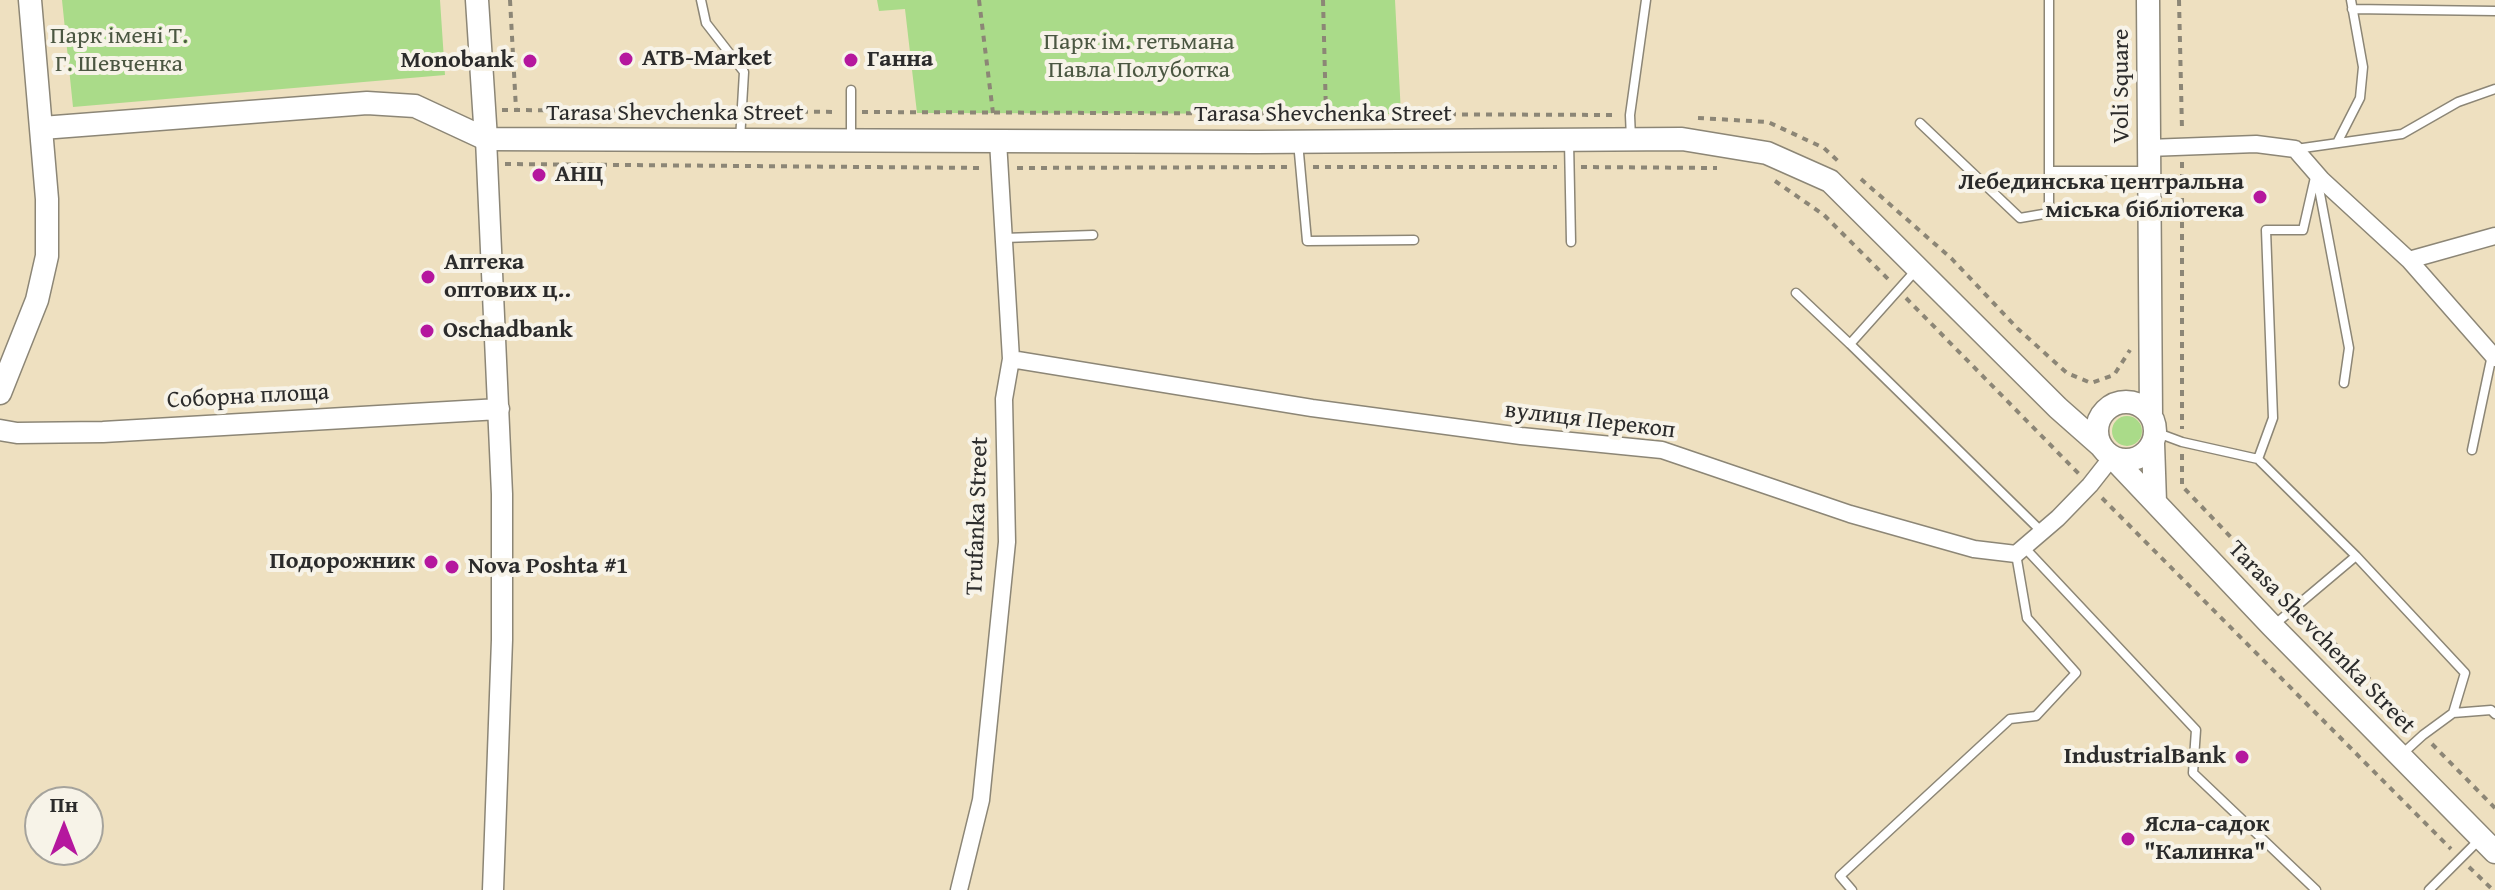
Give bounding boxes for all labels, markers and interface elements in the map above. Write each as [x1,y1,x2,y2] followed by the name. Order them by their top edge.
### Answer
[50,23,188,79] park label: Парк імені Т. Г. Шевченка
[1044,29,1234,85] park label: Парк ім. гетьмана Павла Полуботка
[2108,29,2136,143] street label: Voli Square
[642,45,772,73] place label: ATB-Market
[867,46,933,74] place label: Ганна
[400,47,514,75] place label: Monobank
[617,50,635,68] marker: ATB-Market
[842,51,860,69] marker: Ганна
[521,52,539,70] marker: Monobank
[546,100,804,128] street label: Tarasa Shevchenka Street
[1194,101,1452,129] street label: Tarasa Shevchenka Street
[555,161,604,189] place label: АНЦ
[530,166,548,184] marker: АНЦ
[1958,169,2244,225] place label: Лебединська центральна міська бібліотека
[2251,188,2269,206] marker: Лебединська центральна міська бібліотека
[444,249,571,305] place label: Аптека оптових ц‥
[419,268,437,286] marker: Аптека оптових ц‥
[443,317,573,345] place label: Oschadbank
[418,322,436,340] marker: Oschadbank
[166,378,330,416] street label: Соборна площа
[1503,396,1677,446] street label: вулиця Перекоп
[961,436,995,596] street label: Trufanka Street
[2221,535,2421,741] street label: Tarasa Shevchenka Street
[270,548,415,576] place label: Подорожник
[422,553,440,571] marker: Подорожник
[468,553,629,581] place label: Nova Poshta #1
[443,558,461,576] marker: Nova Poshta #1
[2064,743,2226,771] place label: IndustrialBank
[2233,748,2251,766] marker: IndustrialBank
[24,786,104,866] north arrow
[50,788,78,820] text: Пн
[2144,811,2270,867] place label: Ясла-садок "Калинка"
[2119,830,2137,848] marker: Ясла-садок "Калинка"

